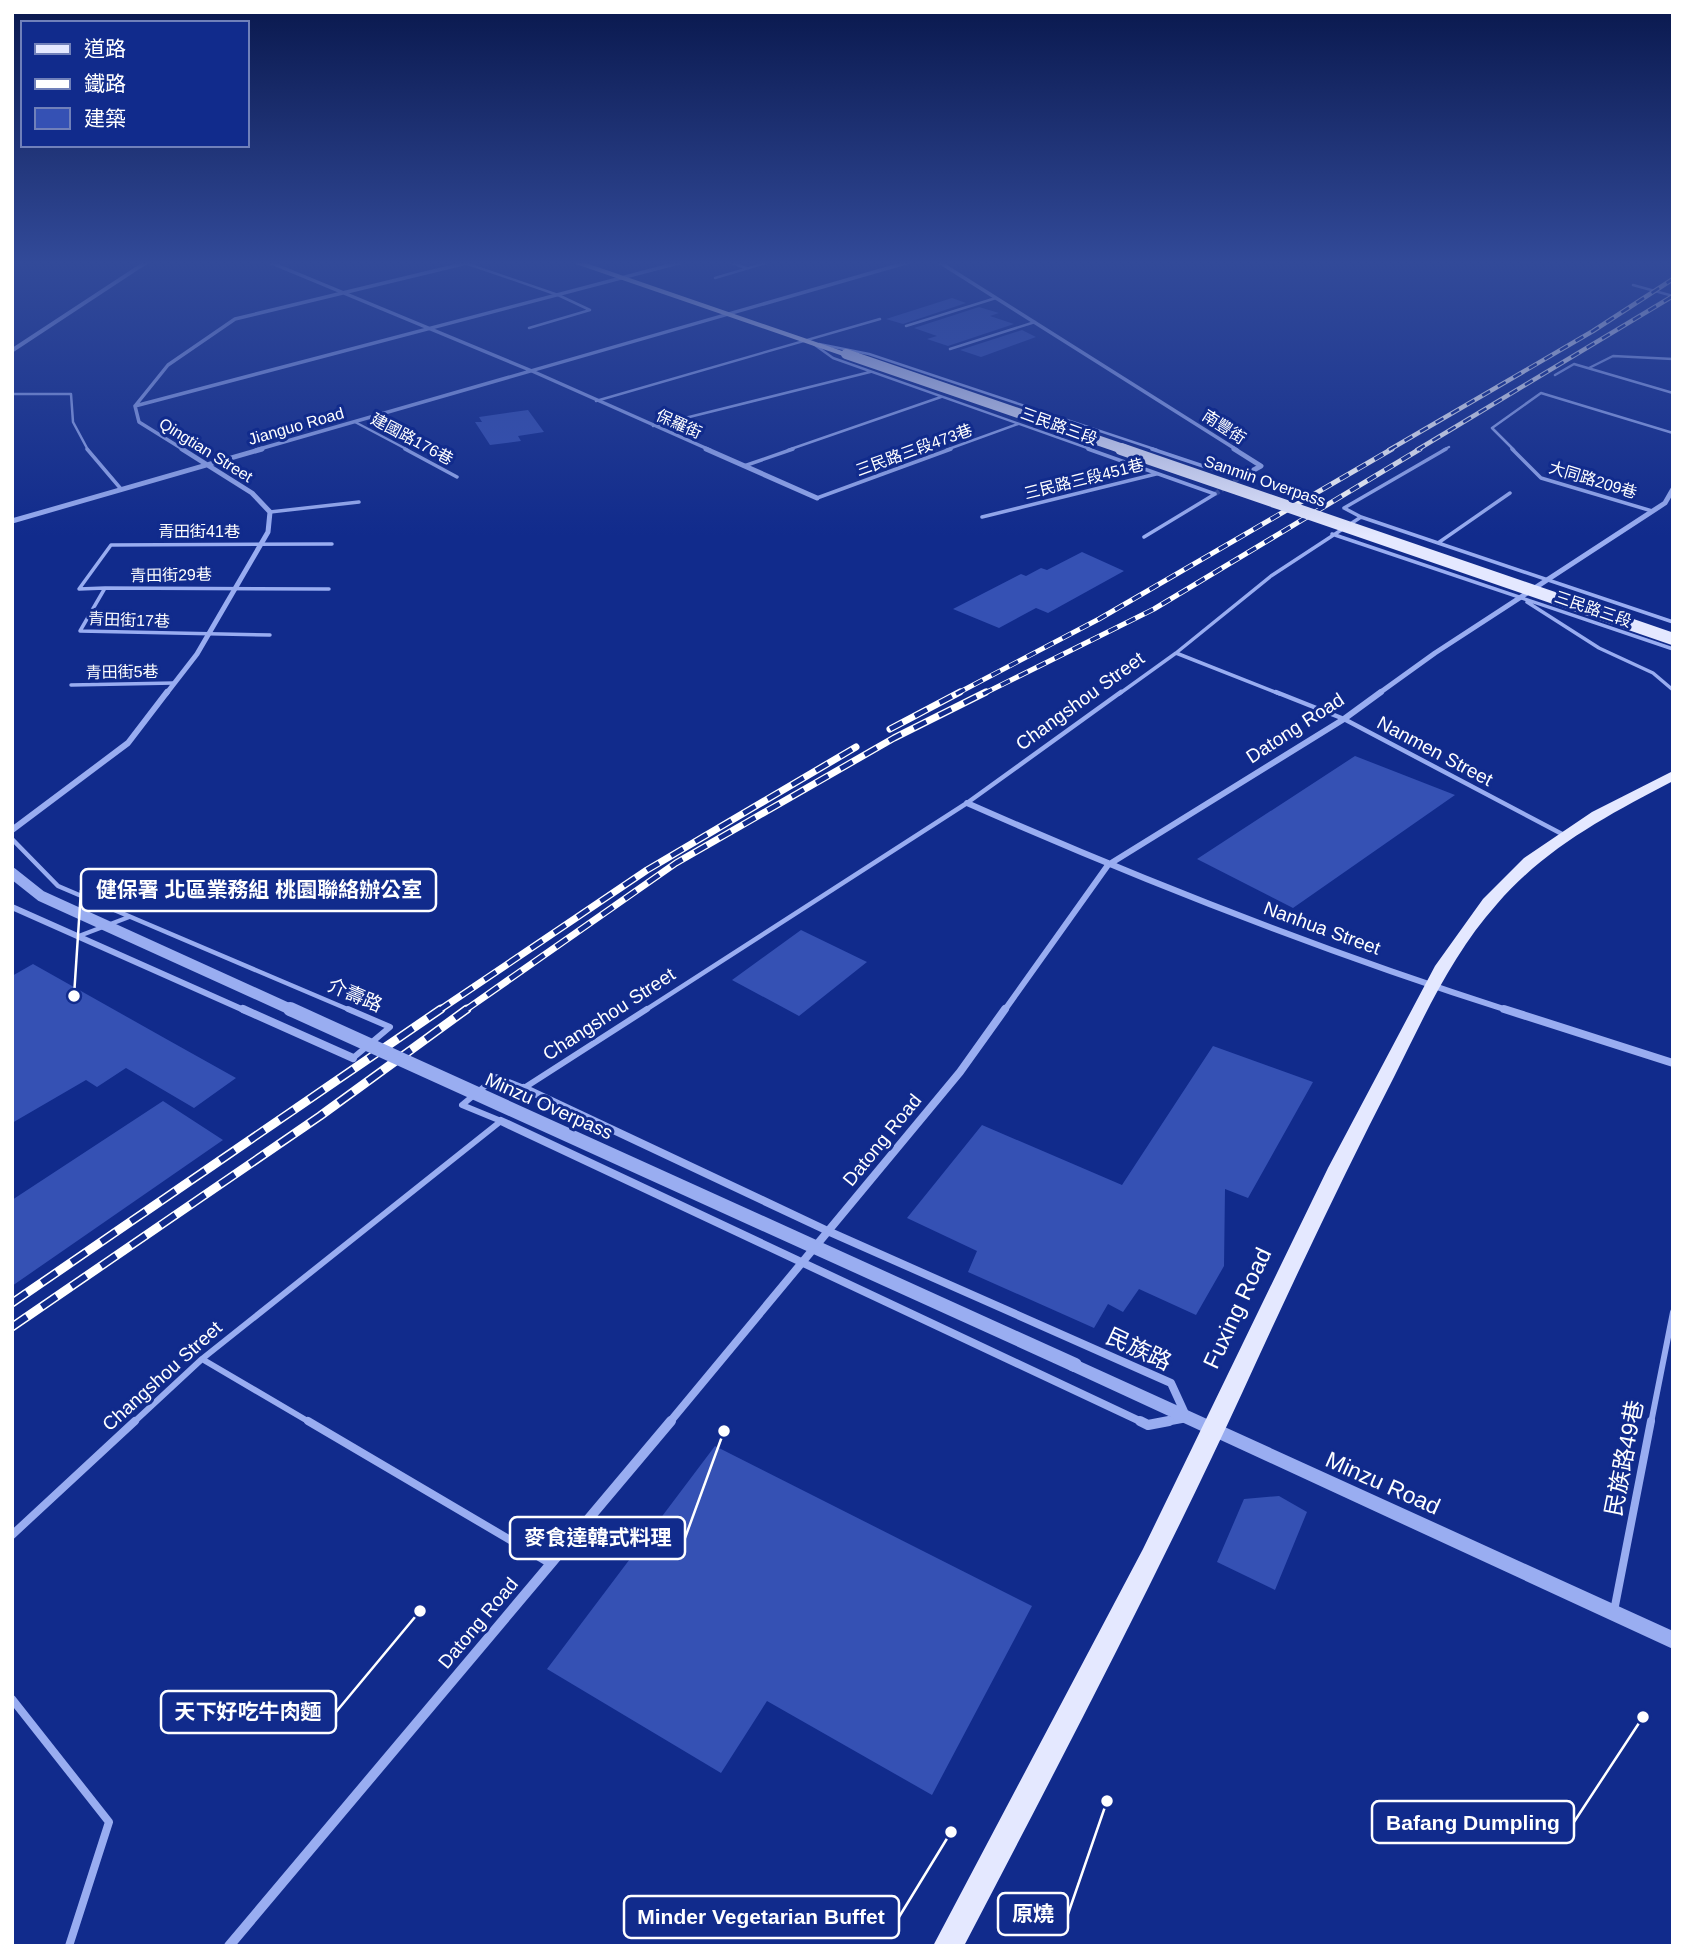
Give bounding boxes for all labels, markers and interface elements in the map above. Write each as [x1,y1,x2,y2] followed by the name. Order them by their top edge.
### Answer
[21,21,248,147] legend
[84,37,126,60] text: 道路
[84,72,126,95] text: 鐵路
[84,107,126,130] text: 建築
[246,404,346,448] street label: Jianguo Road
[1018,404,1100,448] street label: 三民路三段
[654,406,704,442] street label: 保羅街
[1199,407,1249,447] street label: 南豐街
[368,410,456,468] street label: 建國路176巷
[156,415,256,486] street label: Qingtian Street
[853,421,975,479] street label: 三民路三段473巷
[1202,452,1328,510] street label: Sanmin Overpass
[1022,456,1146,502] street label: 三民路三段451巷
[1547,459,1639,501] street label: 大同路209巷
[158,523,240,540] street label: 青田街41巷
[130,566,212,584] street label: 青田街29巷
[1552,588,1634,630] street label: 三民路三段
[88,610,170,630] street label: 青田街17巷
[1012,647,1149,755] street label: Changshou Street
[85,663,159,681] street label: 青田街5巷
[1242,689,1348,767] street label: Datong Road
[1374,712,1497,791] street label: Nanmen Street
[81,869,436,911] callout: 健保署 北區業務組 桃園聯絡辦公室
[96,878,422,901] text: 健保署 北區業務組 桃園聯絡辦公室
[1261,897,1384,959] street label: Nanhua Street
[539,963,680,1065] street label: Changshou Street
[325,974,385,1016] street label: 介壽路
[482,1068,616,1144] street label: Minzu Overpass
[839,1090,925,1190] street label: Datong Road
[1198,1243,1276,1373] street label: Fuxing Road
[98,1316,226,1435] street label: Changshou Street
[1102,1323,1176,1375] street label: 民族路
[1600,1398,1648,1518] street label: 民族路49巷
[1322,1446,1444,1520] street label: Minzu Road
[510,1517,685,1559] callout: 麥食達韓式料理
[525,1526,672,1549] text: 麥食達韓式料理
[434,1573,522,1673] street label: Datong Road
[161,1691,336,1733] callout: 天下好吃牛肉麵
[175,1700,322,1723] text: 天下好吃牛肉麵
[1372,1801,1574,1843] callout: Bafang Dumpling
[1386,1811,1560,1834] text: Bafang Dumpling
[998,1893,1068,1935] callout: 原燒
[624,1896,899,1938] callout: Minder Vegetarian Buffet
[1012,1902,1054,1925] text: 原燒
[637,1905,885,1928] text: Minder Vegetarian Buffet

